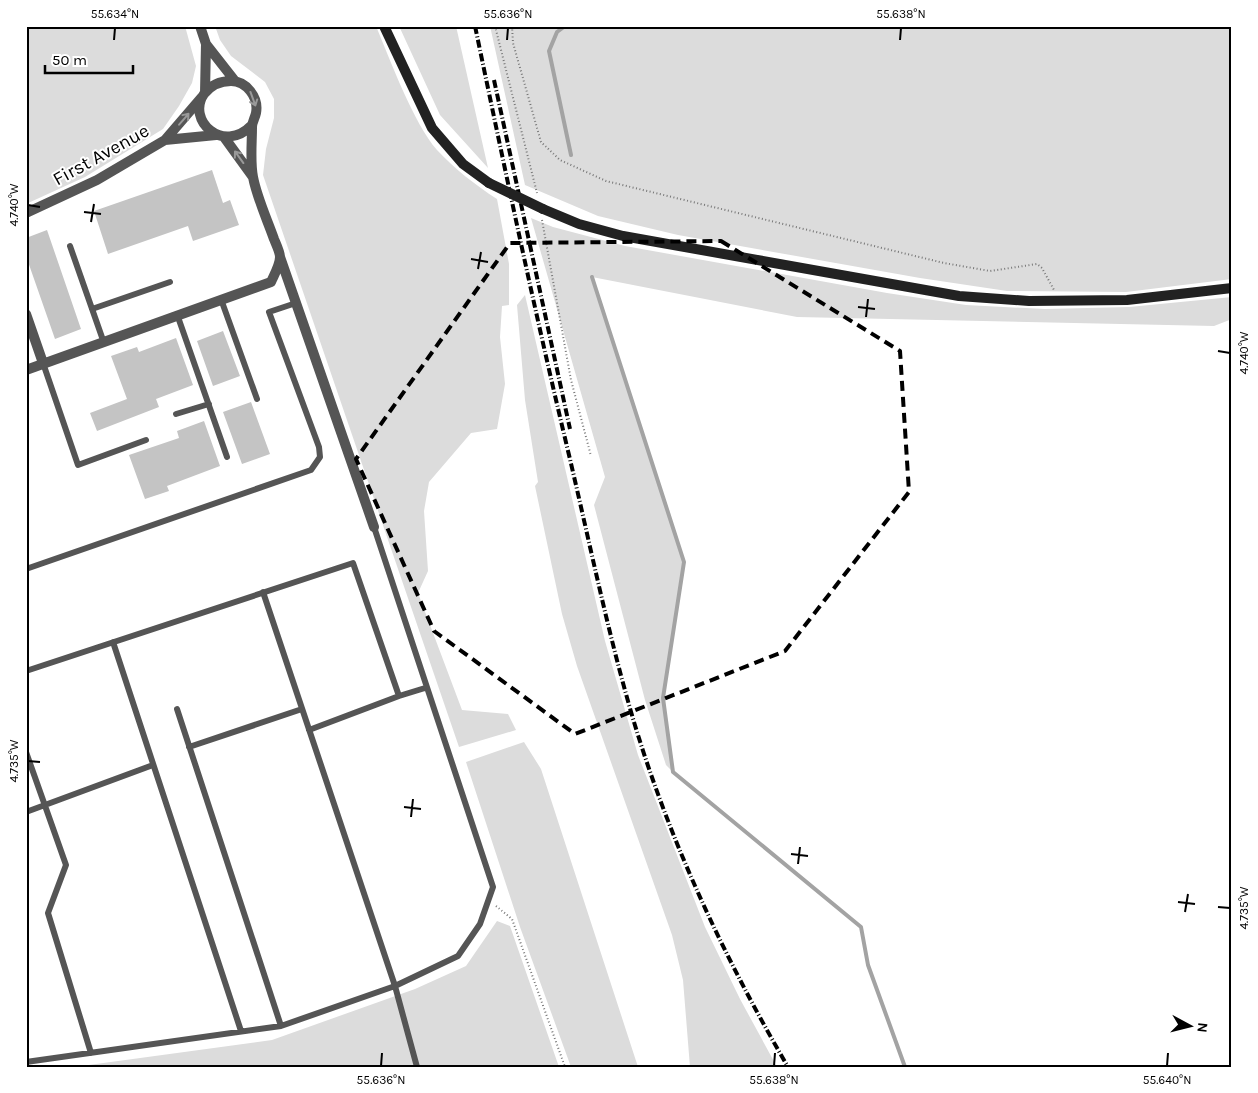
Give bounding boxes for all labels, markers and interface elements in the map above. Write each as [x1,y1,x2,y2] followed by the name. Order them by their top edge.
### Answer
[91,7,139,21] text: 55.634°N
[484,7,532,21] text: 55.636°N
[876,7,926,21] text: 55.638°N
[45,42,132,74] scale bar
[52,51,87,69] text: 50 m
[249,91,258,106] one-way arrow
[178,112,190,125] one-way arrow
[49,120,153,190] street label: First Avenue
[234,150,244,164] one-way arrow
[7,183,21,227] text: 4.740°W
[1237,331,1251,375] text: 4.740°W
[7,739,21,783] text: 4.735°W
[1237,886,1251,930] text: 4.735°W
[1166,1000,1216,1050] north arrow
[1193,1022,1211,1034] text: N
[357,1073,405,1087] text: 55.636°N
[749,1073,799,1087] text: 55.638°N
[1143,1073,1191,1087] text: 55.640°N

